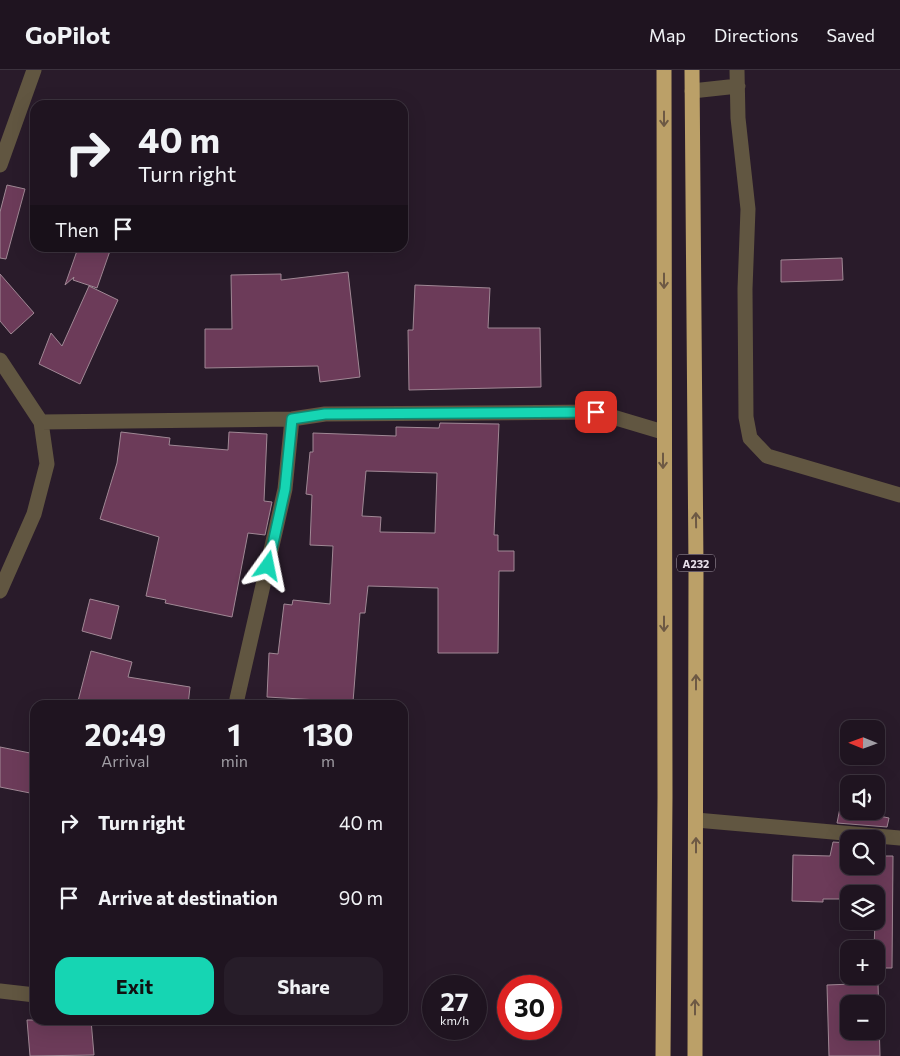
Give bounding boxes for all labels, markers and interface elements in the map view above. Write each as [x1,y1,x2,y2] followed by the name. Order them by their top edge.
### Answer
[25,20,110,49] text: GoPilot
[649,24,686,46] text: Map
[714,24,798,46] text: Directions
[826,24,875,46] text: Saved
[659,110,669,126] one-way arrow
[138,117,220,160] text: 40 m
[55,120,120,185] icon: right
[138,160,236,187] text: Turn right
[109,215,137,243] icon: arrive
[55,218,99,241] text: Then
[659,272,669,289] one-way arrow
[575,391,617,433] pin
[582,398,610,426] icon: arrive
[658,452,668,469] one-way arrow
[691,512,701,528] one-way arrow
[241,539,293,591] position arrow
[677,554,715,572] road number: A232
[659,615,669,631] one-way arrow
[691,675,701,691] one-way arrow
[85,715,166,752] text: 20:49
[228,715,241,752] text: 1
[302,715,353,752] text: 130
[840,720,885,765] north arrow
[840,720,885,1040] map controls
[101,751,150,770] text: Arrival
[221,751,248,770] text: min
[321,751,335,770] text: m
[840,775,885,820] button: sound
[55,809,83,837] icon: right
[98,811,185,834] text: Turn right
[339,811,383,834] text: 40 m
[840,830,885,875] button: search
[691,837,701,854] one-way arrow
[55,884,83,912] icon: arrive
[840,885,885,930] button: layers
[98,886,278,909] text: Arrive at destination
[339,886,383,909] text: 90 m
[840,940,885,985] button: +
[55,957,214,1015] button: Exit
[224,957,383,1015] button: Share
[497,975,562,1040] speed limit sign: 30
[441,986,468,1016] text: 27
[840,995,885,1040] button: −
[690,1000,700,1016] one-way arrow
[440,1013,469,1027] text: km/h

